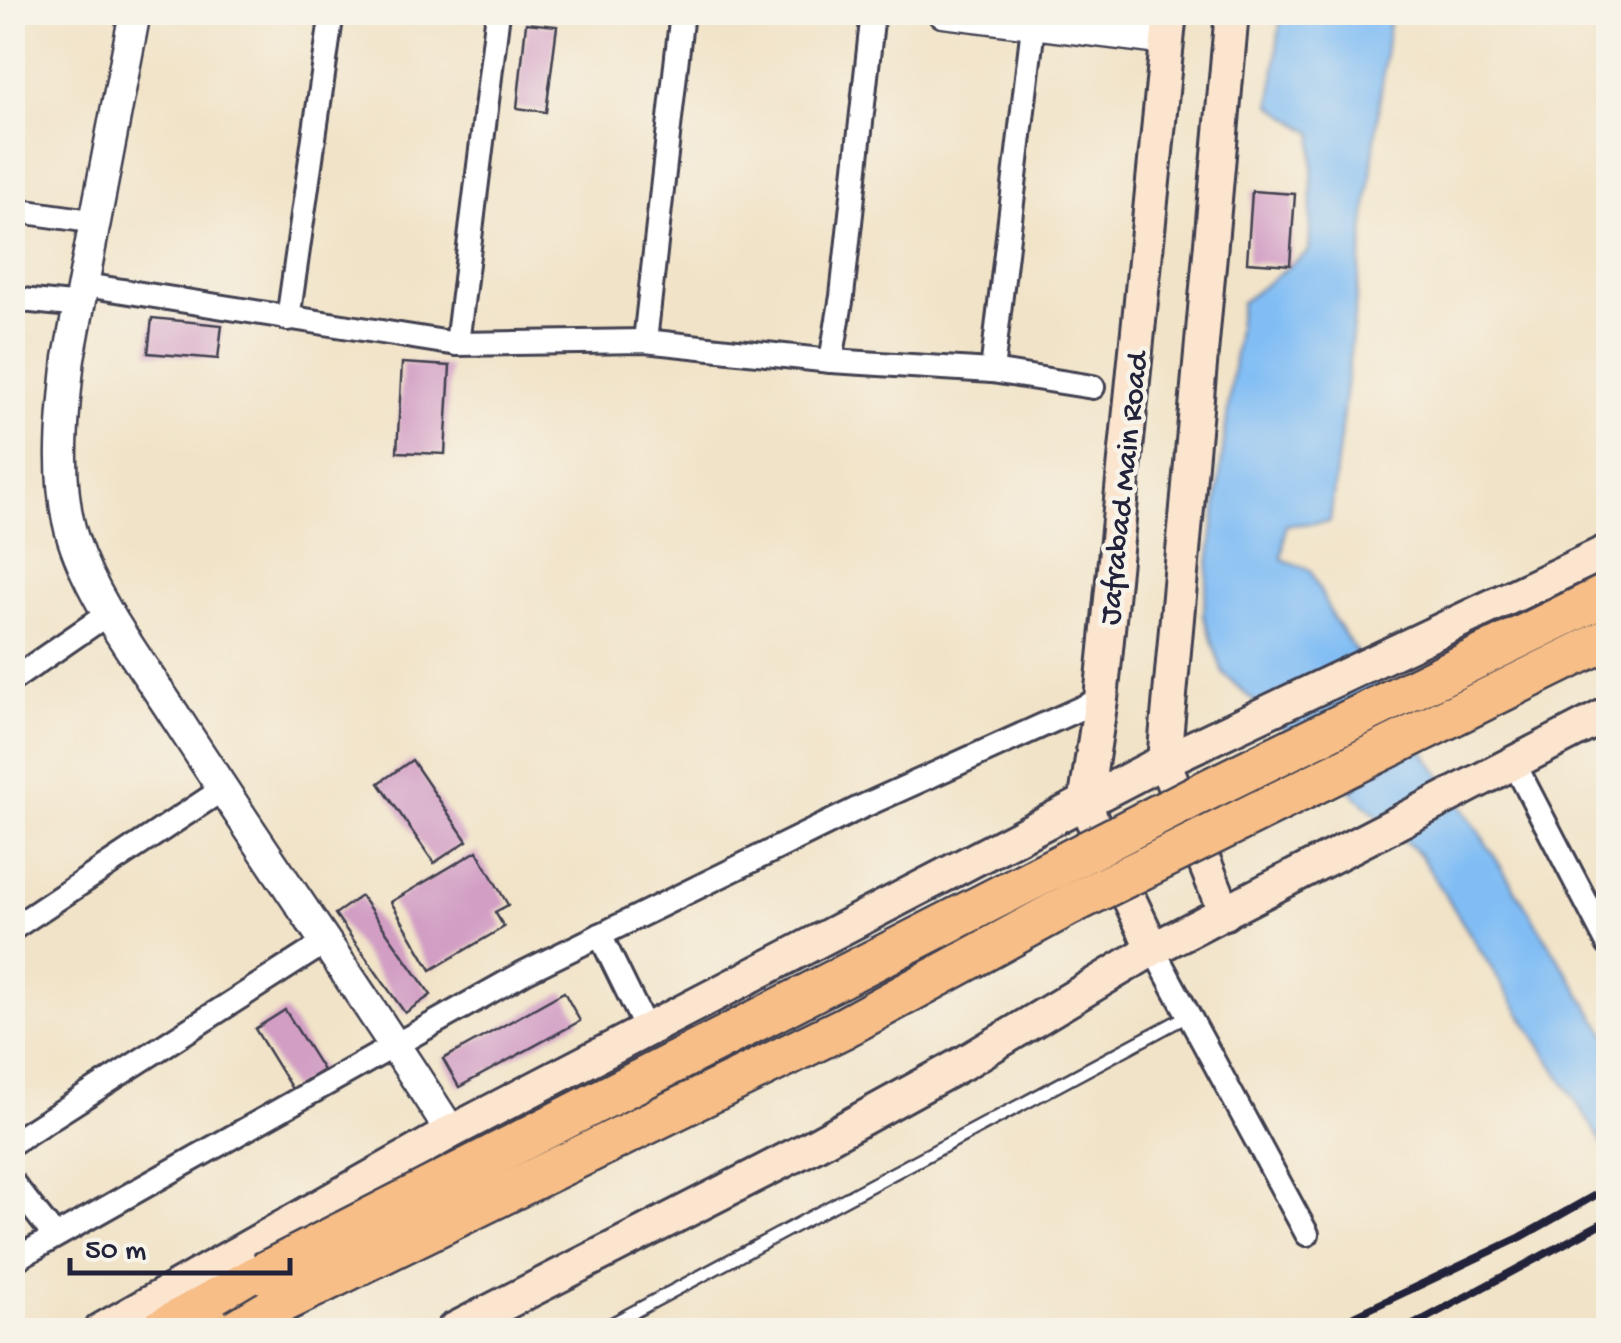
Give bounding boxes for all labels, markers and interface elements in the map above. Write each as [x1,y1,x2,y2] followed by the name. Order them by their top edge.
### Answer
[1093,348,1159,627] street label: Jafrabad Main Road
[70,1213,290,1275] scale bar
[85,1235,146,1270] text: 50 m

